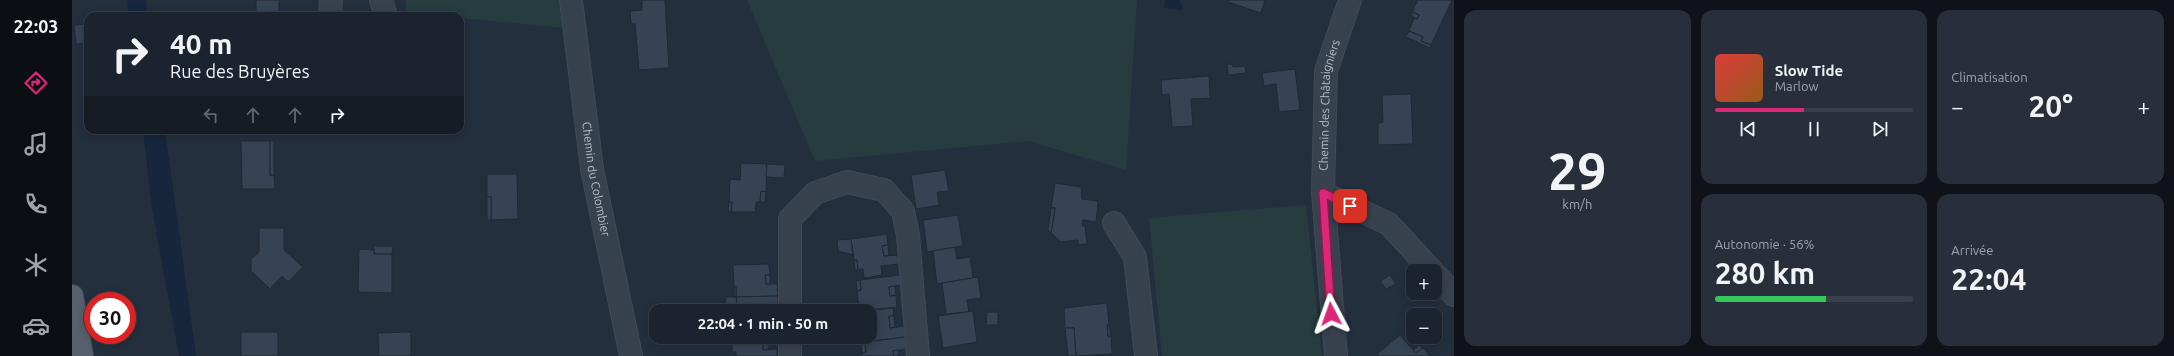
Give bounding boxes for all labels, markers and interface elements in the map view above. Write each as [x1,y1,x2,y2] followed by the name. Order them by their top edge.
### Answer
[13,16,59,36] text: 22:03
[104,28,156,80] icon: right
[170,28,232,59] text: 40 m
[1317,38,1342,171] street label: Chemin des Châtaigniers
[170,61,310,81] text: Rue des Bruyères
[1775,62,1843,79] text: Slow Tide
[22,69,50,97] icon: directions
[1951,70,2028,84] text: Climatisation
[1775,79,1819,93] text: Marlow
[2028,89,2073,123] text: 20°
[1951,94,1964,119] text: −
[2138,94,2150,119] text: +
[200,104,222,126] icon: left
[242,104,264,126] icon: ahead
[284,104,306,126] icon: ahead
[326,104,348,126] icon: right
[1737,118,1759,140] icon: previous
[1803,118,1825,140] icon: pause
[1869,118,1891,140] icon: next
[580,121,613,238] street label: Chemin du Colombier
[22,130,50,158] icon: music
[1548,142,1607,200] text: 29
[1333,189,1367,223] pin
[22,190,50,218] icon: phone
[1339,195,1361,217] icon: arrive
[1562,197,1592,211] text: km/h
[1715,237,1815,251] text: Autonomie · 56%
[1951,243,1993,257] text: Arrivée
[22,251,50,279] icon: climate
[1715,256,1815,290] text: 280 km
[1951,262,2026,296] text: 22:04
[1406,264,1442,344] map controls
[1406,264,1442,300] button: +
[84,292,136,344] speed limit sign: 30
[1310,293,1352,335] position arrow
[1406,308,1442,344] button: −
[22,312,50,340] icon: car
[698,315,828,332] text: 22:04 · 1 min · 50 m

